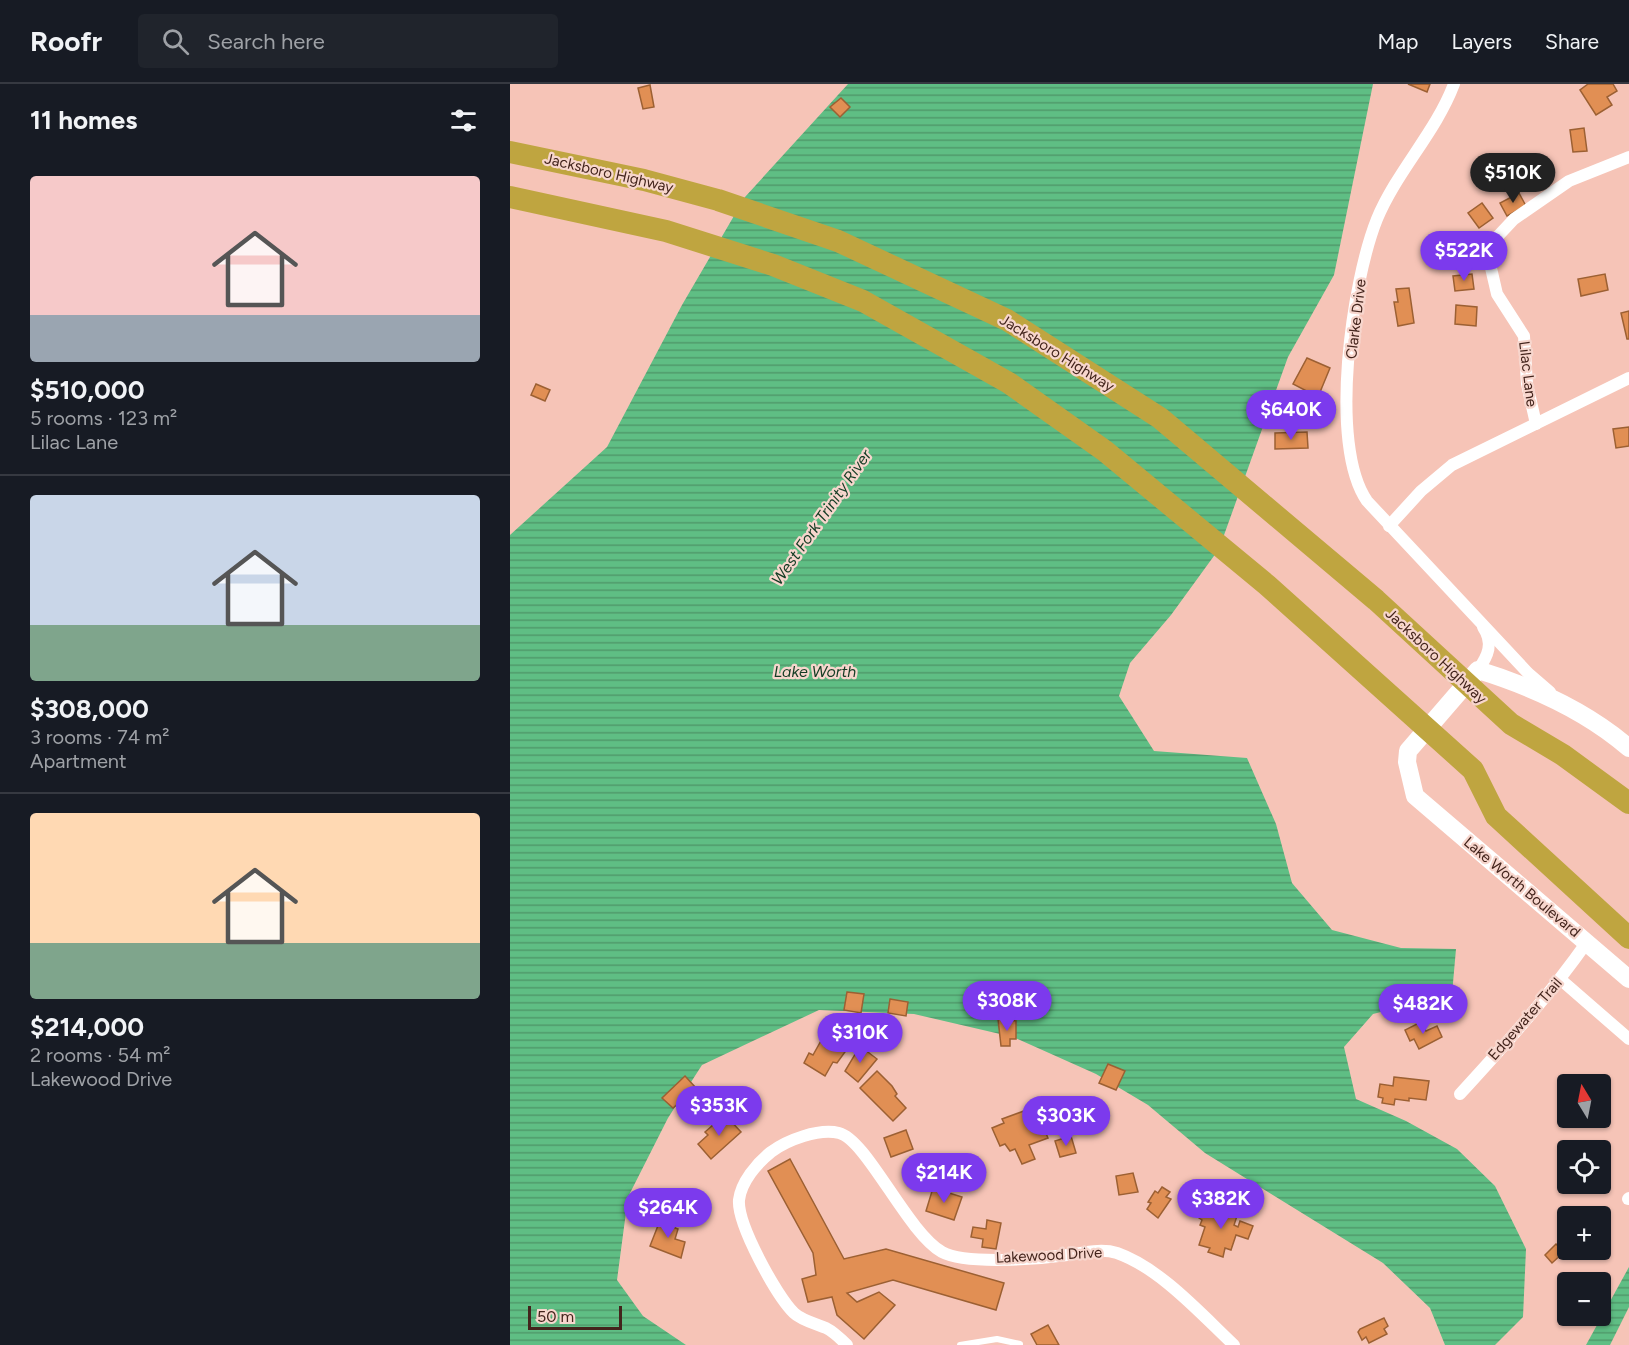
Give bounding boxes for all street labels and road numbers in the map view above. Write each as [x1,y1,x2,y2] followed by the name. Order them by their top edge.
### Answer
[543,149,675,197] street label: Jacksboro Highway
[1342,278,1370,360] street label: Clarke Drive
[996,311,1118,396] street label: Jacksboro Highway
[1515,340,1541,408] street label: Lilac Lane
[1382,605,1490,708] street label: Jacksboro Highway
[1460,833,1584,941] street label: Lake Worth Boulevard
[1484,974,1566,1064] street label: Edgewater Trail
[995,1243,1103,1267] street label: Lakewood Drive

